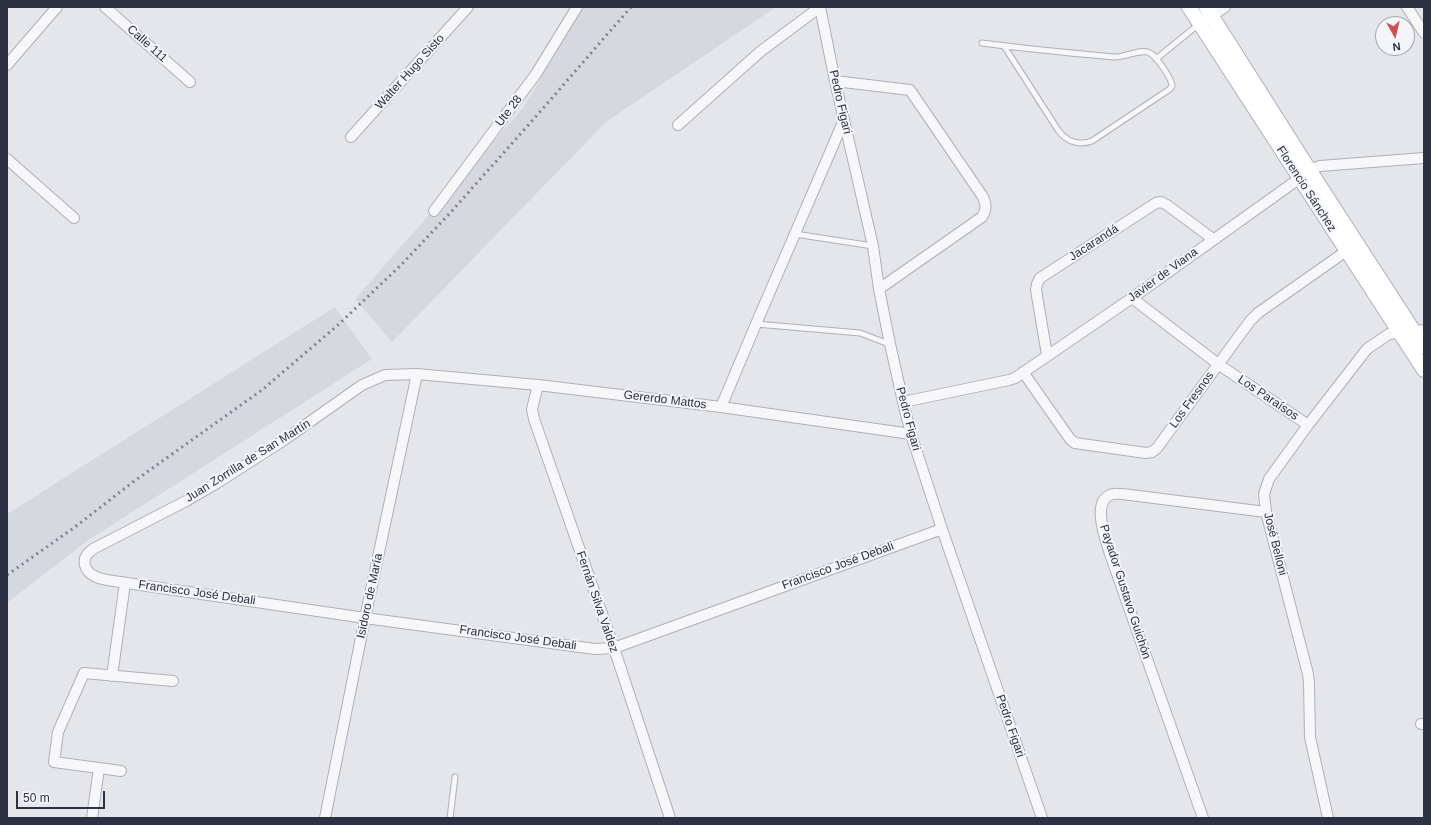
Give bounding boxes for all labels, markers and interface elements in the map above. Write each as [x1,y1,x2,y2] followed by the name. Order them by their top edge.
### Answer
[1375,16,1415,56] north arrow
[124,22,170,66] street label: Calle 111
[372,31,448,113] street label: Walter Hugo Sisto
[1392,40,1401,53] text: N
[826,69,854,135] street label: Pedro Figari
[493,93,525,129] street label: Ute 28
[1273,143,1339,235] street label: Florencio Sánchez
[1067,222,1121,264] street label: Jacarandá
[1125,245,1201,305] street label: Javier de Viana
[1167,369,1217,431] street label: Los Fresnos
[1235,372,1301,424] street label: Los Paraísos
[893,386,923,452] street label: Pedro Figari
[623,388,707,412] street label: Gererdo Mattos
[183,417,313,505] street label: Juan Zorrilla de San Martín
[1260,511,1290,577] street label: José Belloni
[1096,523,1154,661] street label: Payador Gustavo Guichón
[780,539,896,593] street label: Francisco José Debali
[573,549,621,655] street label: Fernán Silva Valdez
[354,552,386,640] street label: Isidoro de María
[138,578,256,608] street label: Francisco José Debali
[459,623,577,653] street label: Francisco José Debali
[993,693,1027,759] street label: Pedro Figari
[18,783,107,809] scale bar
[23,791,50,805] text: 50 m

